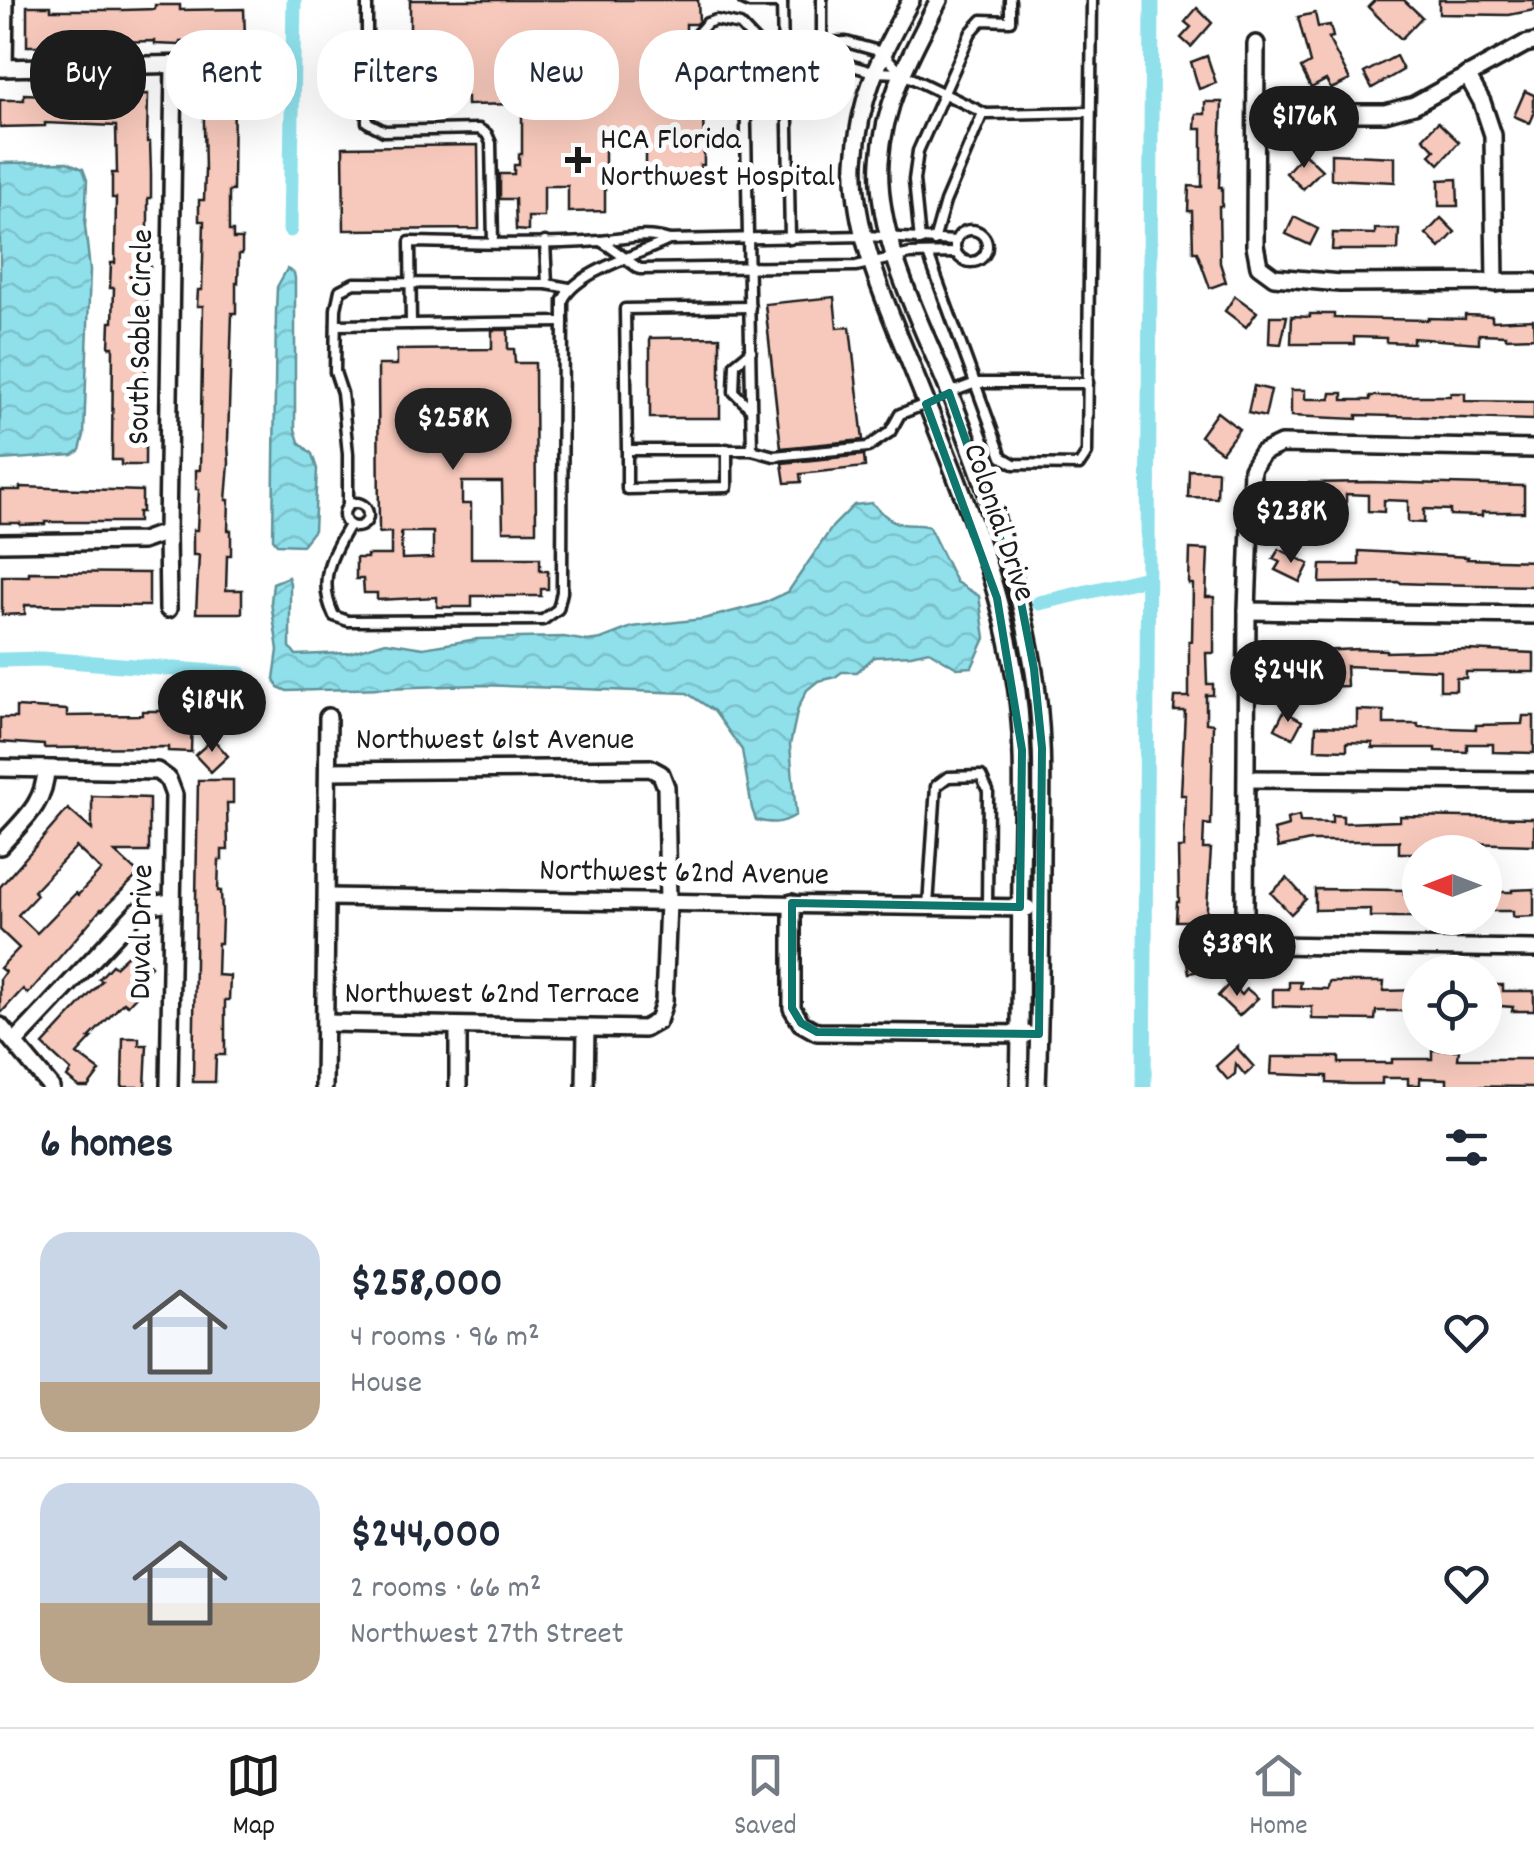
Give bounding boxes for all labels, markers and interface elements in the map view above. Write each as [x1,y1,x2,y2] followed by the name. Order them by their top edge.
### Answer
[30,30,146,120] chip: Buy
[166,30,297,120] chip: Rent
[317,30,474,120] chip: Filters
[494,30,619,120] chip: New
[639,30,855,120] chip: Apartment
[1234,86,1374,171] pin: $176K
[1271,95,1337,141] text: $176K
[600,119,835,202] place label: HCA Florida Northwest Hospital
[565,147,591,173] marker: HCA Florida Northwest Hospital
[118,229,168,445] street label: South Sable Circle
[383,388,523,473] pin: $258K
[417,397,489,443] text: $258K
[949,438,1045,608] street label: Colonial Drive
[1221,481,1361,566] pin: $238K
[1255,490,1327,536] text: $238K
[1218,640,1358,725] pin: $244K
[1252,649,1324,695] text: $244K
[142,670,282,755] pin: $184K
[180,679,244,725] text: $184K
[356,719,634,765] street label: Northwest 61st Avenue
[1402,835,1502,935] north arrow
[1402,835,1502,1055] map controls
[539,849,829,901] street label: Northwest 62nd Avenue
[120,864,168,1000] street label: Duval Drive
[1167,914,1307,999] pin: $389K
[1201,923,1273,969] text: $389K
[1402,955,1502,1055] button: locate
[344,973,640,1019] street label: Northwest 62nd Terrace
[40,1117,173,1177] text: 6 homes
[1439,1120,1494,1175] icon: filters
[350,1256,503,1316] text: $258,000
[120,1272,240,1392] icon: home
[1439,1305,1494,1360] icon: heart
[350,1316,540,1362] text: 4 rooms · 96 m²
[350,1362,422,1408] text: House
[350,1507,501,1567] text: $244,000
[120,1523,240,1643] icon: home
[1439,1556,1494,1611] icon: heart
[350,1567,541,1613] text: 2 rooms · 66 m²
[350,1613,623,1659] text: Northwest 27th Street
[226,1748,281,1848] tab: Map
[734,1748,797,1848] tab: Saved
[1249,1748,1308,1848] tab: Home

